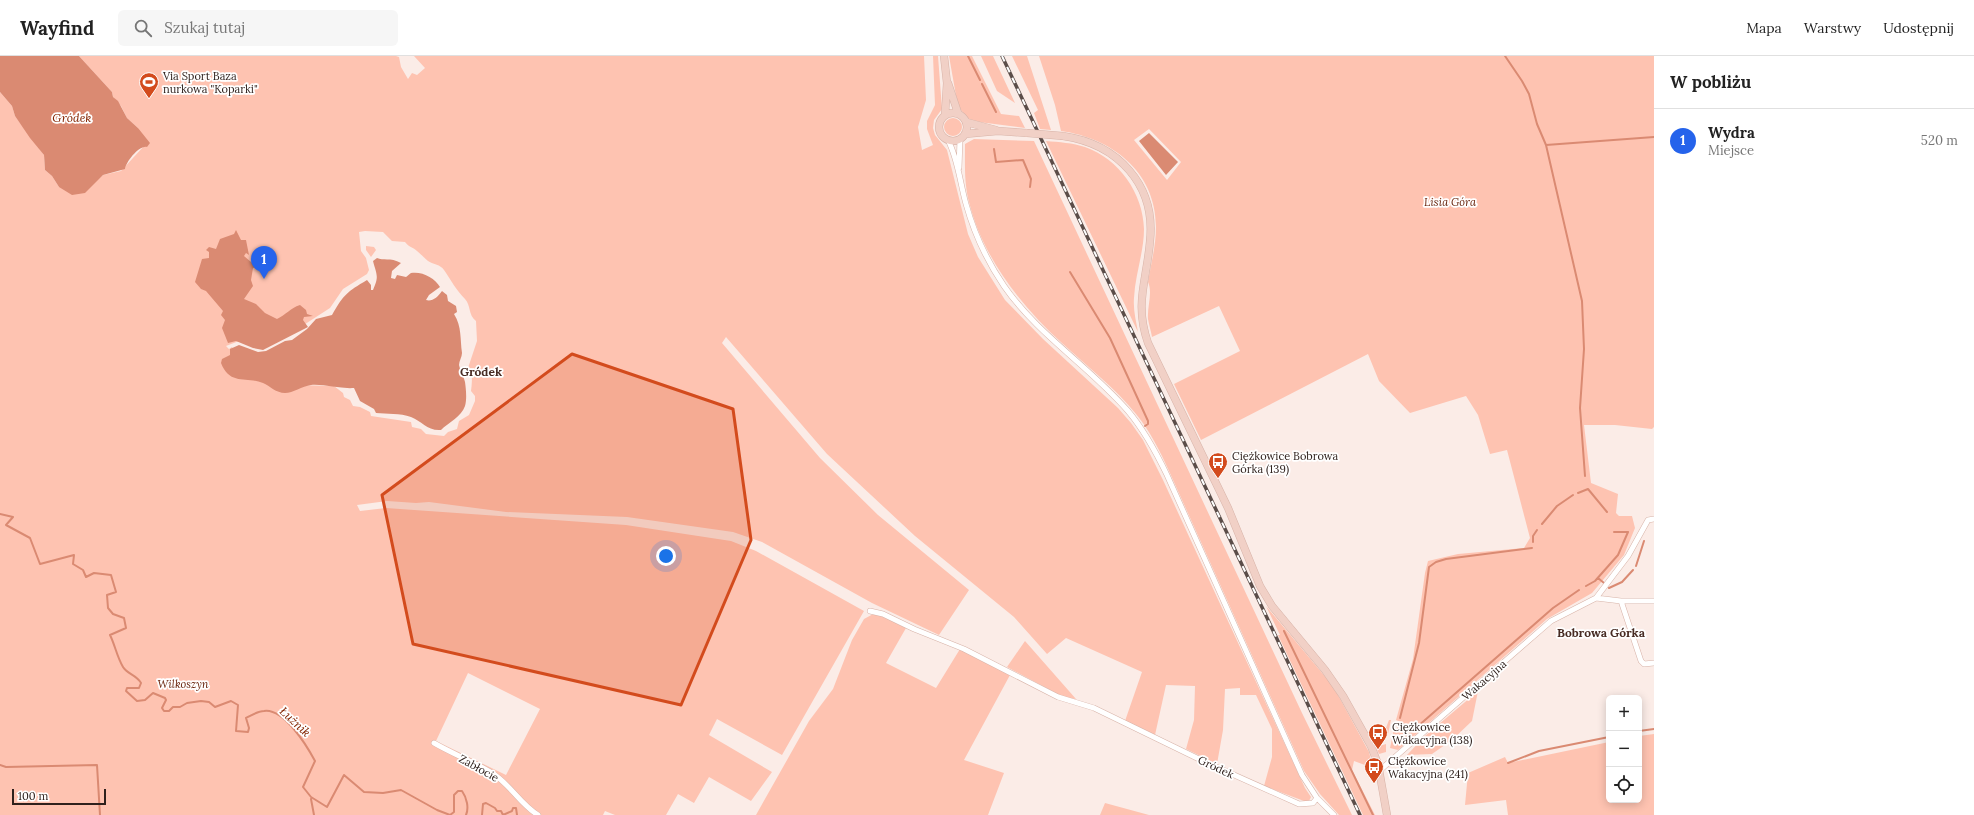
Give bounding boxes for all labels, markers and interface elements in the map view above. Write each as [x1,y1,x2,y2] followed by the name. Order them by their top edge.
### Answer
[118,10,398,46] search box
[20,16,94,40] text: Wayfind
[132,17,154,39] icon: search
[164,18,245,37] text: Szukaj tutaj
[1746,19,1782,37] text: Mapa
[1804,19,1861,37] text: Warstwy
[1883,19,1954,37] text: Udostępnij
[162,69,258,96] place label: Via Sport Baza nurkowa "Koparki"
[138,71,160,99] sports icon: Via Sport Baza nurkowa "Koparki"
[1670,71,1751,93] text: W pobliżu
[52,110,92,125] water label: Gródek
[1708,123,1755,142] text: Wydra
[1680,132,1686,149] text: 1
[1921,132,1958,149] text: 520 m
[1708,142,1754,159] text: Miejsce
[1424,195,1477,209] park label: Lisia Góra
[251,246,277,279] pin: 1
[460,364,502,379] district label: Gródek
[1232,449,1338,477] place label: Ciężkowice Bobrowa Górka (139)
[1207,451,1229,479] bus stop icon: Ciężkowice Bobrowa Górka (139)
[656,546,676,566] your location
[1557,625,1646,640] district label: Bobrowa Górka
[1459,657,1509,703] street label: Wakacyjna
[157,677,209,691] park label: Wilkoszyn
[1606,695,1642,803] map controls
[1606,695,1642,731] button: +
[277,704,314,740] water label: Łużnik
[1392,720,1472,748] place label: Ciężkowice Wakacyjna (138)
[1367,722,1389,750] bus stop icon: Ciężkowice Wakacyjna (138)
[1606,731,1642,767] button: −
[457,751,501,785] street label: Zabłocie
[1196,753,1236,781] street label: Gródek
[1388,754,1468,782] place label: Ciężkowice Wakacyjna (241)
[1363,756,1385,784] bus stop icon: Ciężkowice Wakacyjna (241)
[1606,767,1642,803] button: locate
[12,787,106,806] scale bar
[18,789,48,803] text: 100 m

